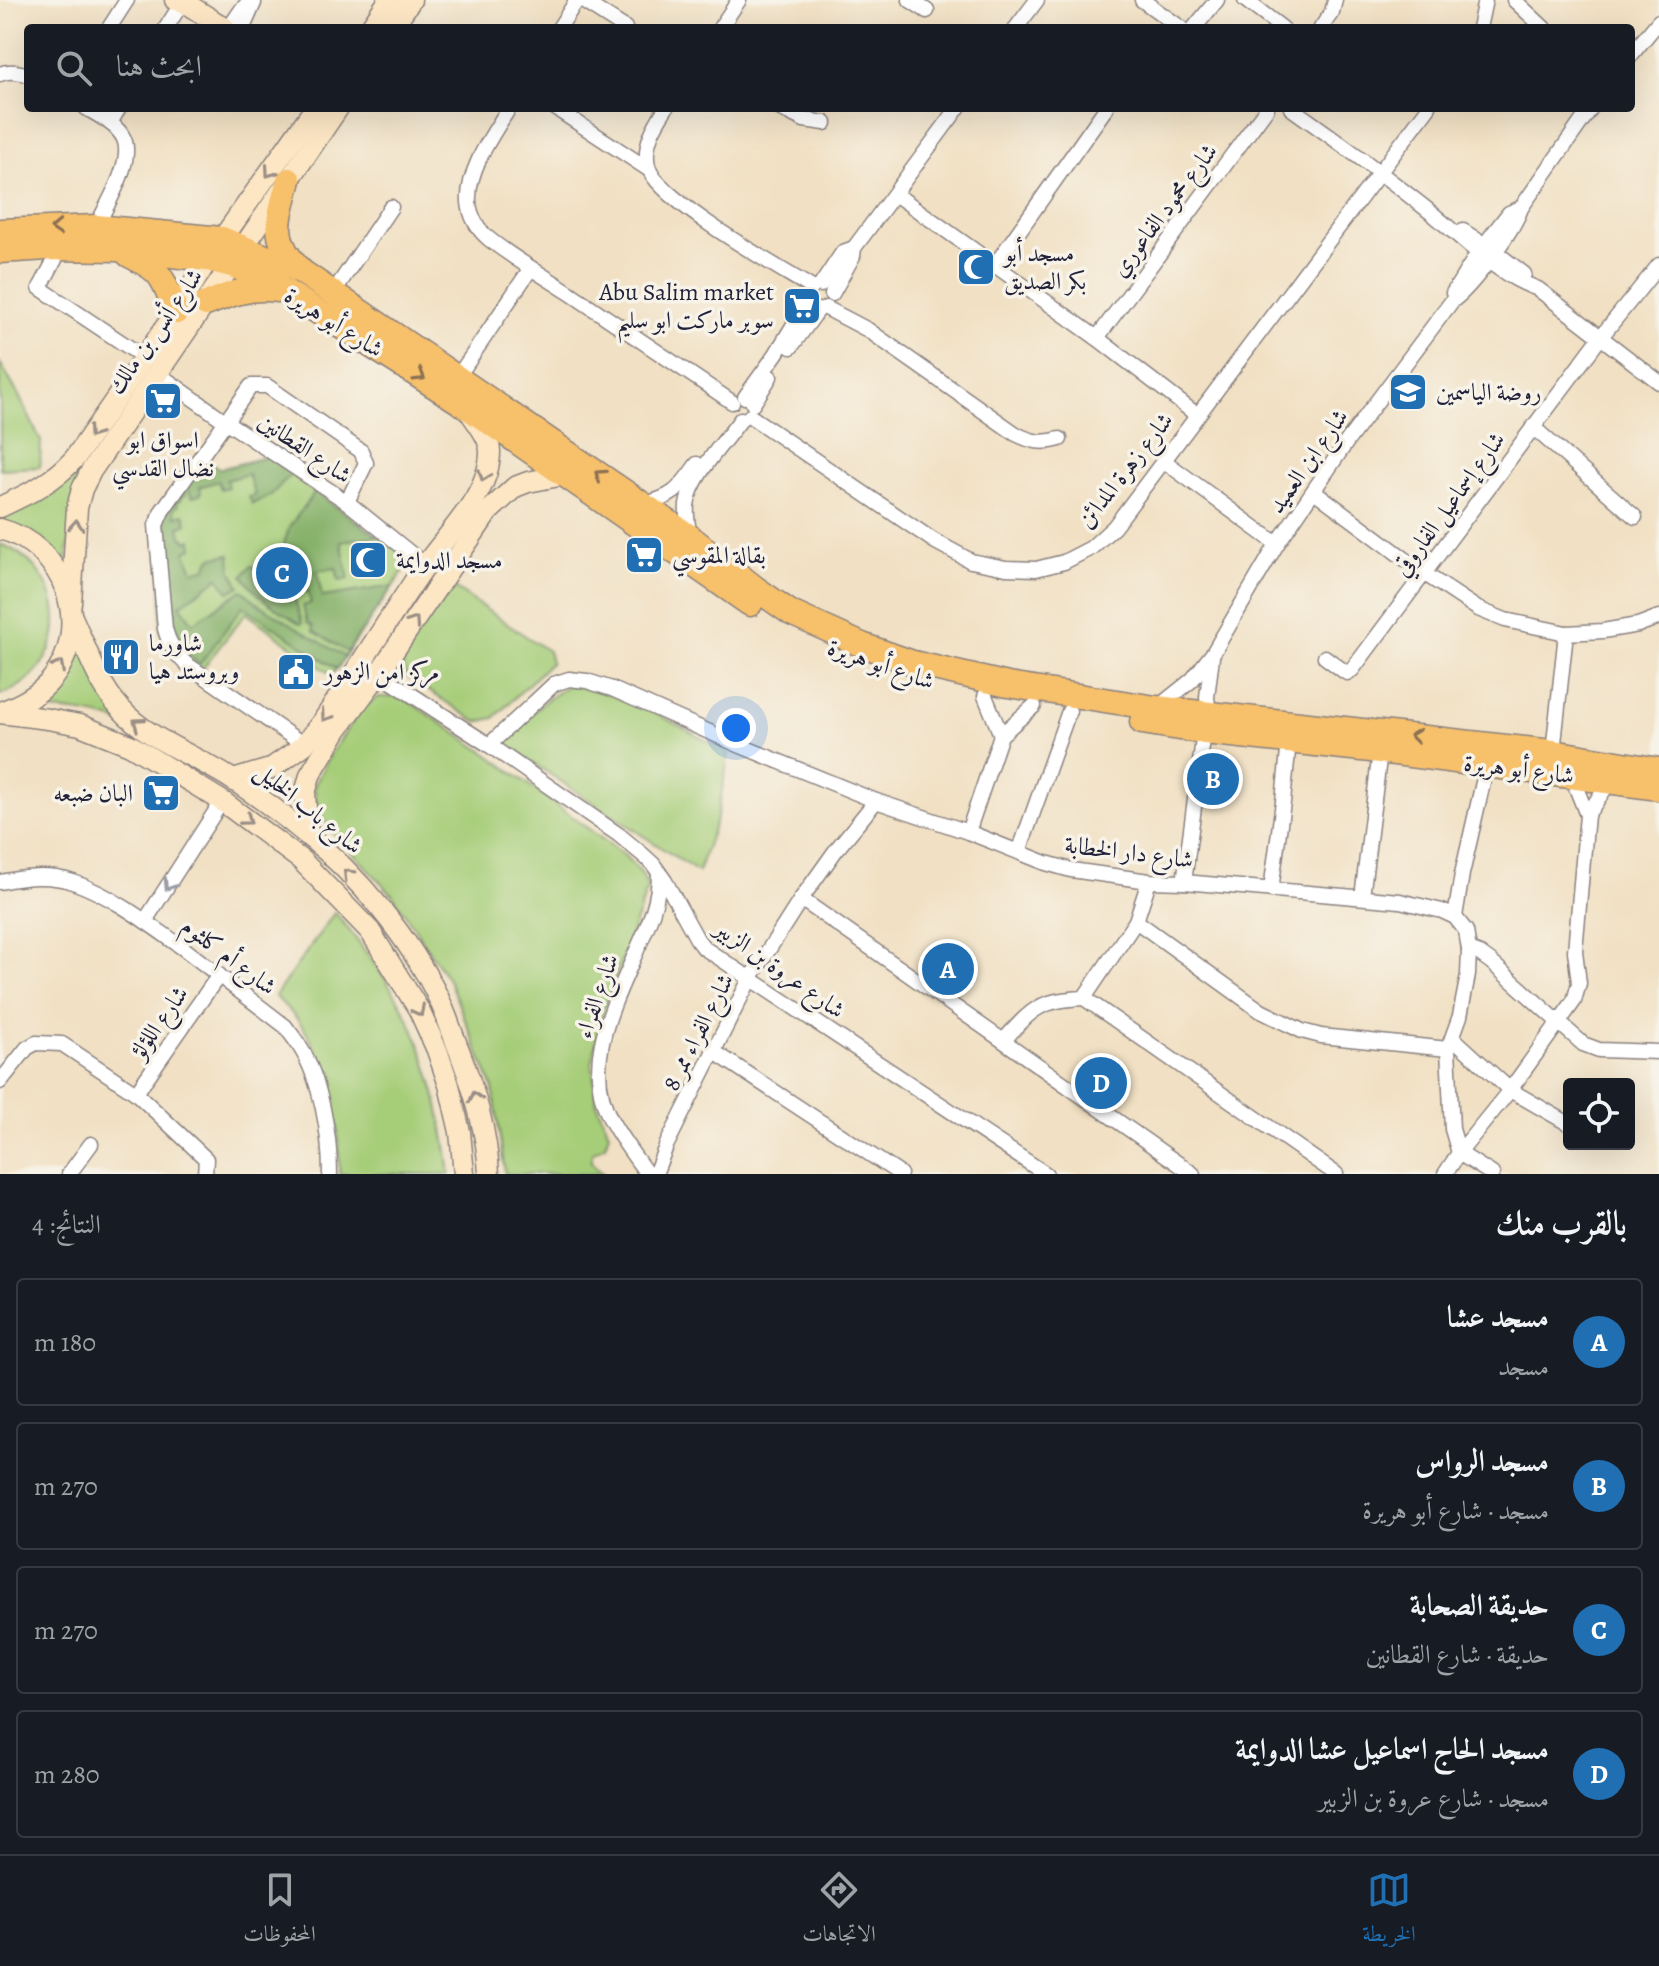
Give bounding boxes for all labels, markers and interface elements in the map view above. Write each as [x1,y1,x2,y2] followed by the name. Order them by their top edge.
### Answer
[24,24,1635,112] search box
[52,46,96,90] icon: search
[116,46,202,86] text: ابحث هنا
[1103,137,1228,286] street label: شارع محمود الفاعوري
[265,163,280,177] one-way arrow
[49,219,62,236] one-way arrow
[1002,236,1086,297] place label: مسجد أبو بكر الصديق
[955,246,997,288] mosque icon: مسجد أبو بكر الصديق
[99,261,213,403] street label: شارع أنس بن مالك
[598,276,774,344] place label: Abu Salim market سوبر ماركت ابو سليم
[276,278,390,368] street label: شارع أبو هريرة
[781,285,823,327] supermarket icon: Abu Salim market سوبر ماركت ابو سليم
[411,367,425,382] one-way arrow
[1387,371,1429,413] school or university icon: روضة الياسمين
[1436,376,1542,408] place label: روضة الياسمين
[142,380,184,422] supermarket icon: اسواق ابو نضال القدسي
[1260,402,1359,522] street label: شارع ابن العميد
[250,405,358,494] street label: شارع القطانين
[1070,405,1184,537] street label: شارع زهرة المدائن
[112,424,214,490] place label: اسواق ابو نضال القدسي
[88,425,103,439] one-way arrow
[1386,425,1516,585] street label: شارع إسماعيل الفاروقي
[477,468,494,482] one-way arrow
[594,470,608,485] one-way arrow
[67,518,84,531] one-way arrow
[623,534,665,576] supermarket icon: بقالة المقوسي
[347,539,389,581] mosque icon: مسجد الدوايمة
[672,539,766,577] place label: بقالة المقوسي
[256,543,308,603] pin: C
[396,544,503,576] place label: مسجد الدوايمة
[404,616,419,630] one-way arrow
[149,627,239,687] place label: شاورما وبروستد هيا
[822,630,939,701] street label: شارع أبو هريرة
[100,636,142,678] restaurant icon: شاورما وبروستد هيا
[275,651,317,693] public building icon: مركز امن الزهور
[322,656,439,689] place label: مركز امن الزهور
[50,659,65,674] one-way arrow
[321,708,336,722] one-way arrow
[716,708,756,748] your location
[132,719,147,733] one-way arrow
[1408,728,1421,745] one-way arrow
[1461,745,1576,796] street label: شارع أبو هريرة
[1187,749,1239,809] pin: B
[246,755,370,864] street label: شارع باب الخليل
[140,772,182,814] supermarket icon: البان ضبعه
[53,777,133,809] place label: البان ضبعه
[238,810,253,825] one-way arrow
[1062,828,1195,880] street label: شارع دار الخطابة
[343,869,358,883] one-way arrow
[163,876,178,890] one-way arrow
[172,909,284,1006] street label: شارع أم كلثوم
[704,911,852,1029] street label: شارع عروة بن الزبير
[922,939,974,999] pin: A
[568,949,630,1044] street label: شارع الفراء
[655,968,745,1098] street label: شارع الفراء ممر 8
[121,979,199,1069] street label: شارع اللؤلؤ
[409,1003,424,1018] one-way arrow
[1075,1053,1127,1113] pin: D
[1563,1078,1635,1150] map controls
[1563,1078,1635,1150] button: locate
[468,1091,485,1105] one-way arrow
[1495,1199,1627,1246] text: بالقرب منك
[32,1207,101,1242] text: النتائج: 4
[1447,1297,1549,1337] text: مسجد عشا
[34,1325,96,1360] text: 180 m
[1591,1325,1607,1360] text: A
[1498,1349,1549,1384] text: مسجد
[1415,1441,1549,1481] text: مسجد الرواس
[34,1469,98,1504] text: 270 m
[1591,1469,1607,1504] text: B
[1362,1493,1549,1528] text: مسجد · شارع أبو هريرة
[1410,1585,1549,1625] text: حديقة الصحابة
[34,1613,98,1648] text: 270 m
[1591,1613,1607,1648] text: C
[1366,1637,1549,1672] text: حديقة · شارع القطانين
[1235,1729,1549,1769] text: مسجد الحاج اسماعيل عشا الدوايمة
[34,1757,100,1792] text: 280 m
[1590,1757,1608,1792] text: D
[1318,1781,1549,1816] text: مسجد · شارع عروة بن الزبير
[243,1868,316,1955] tab: المحفوظات
[802,1868,876,1955] tab: الاتجاهات
[1362,1868,1416,1955] tab: الخريطة

